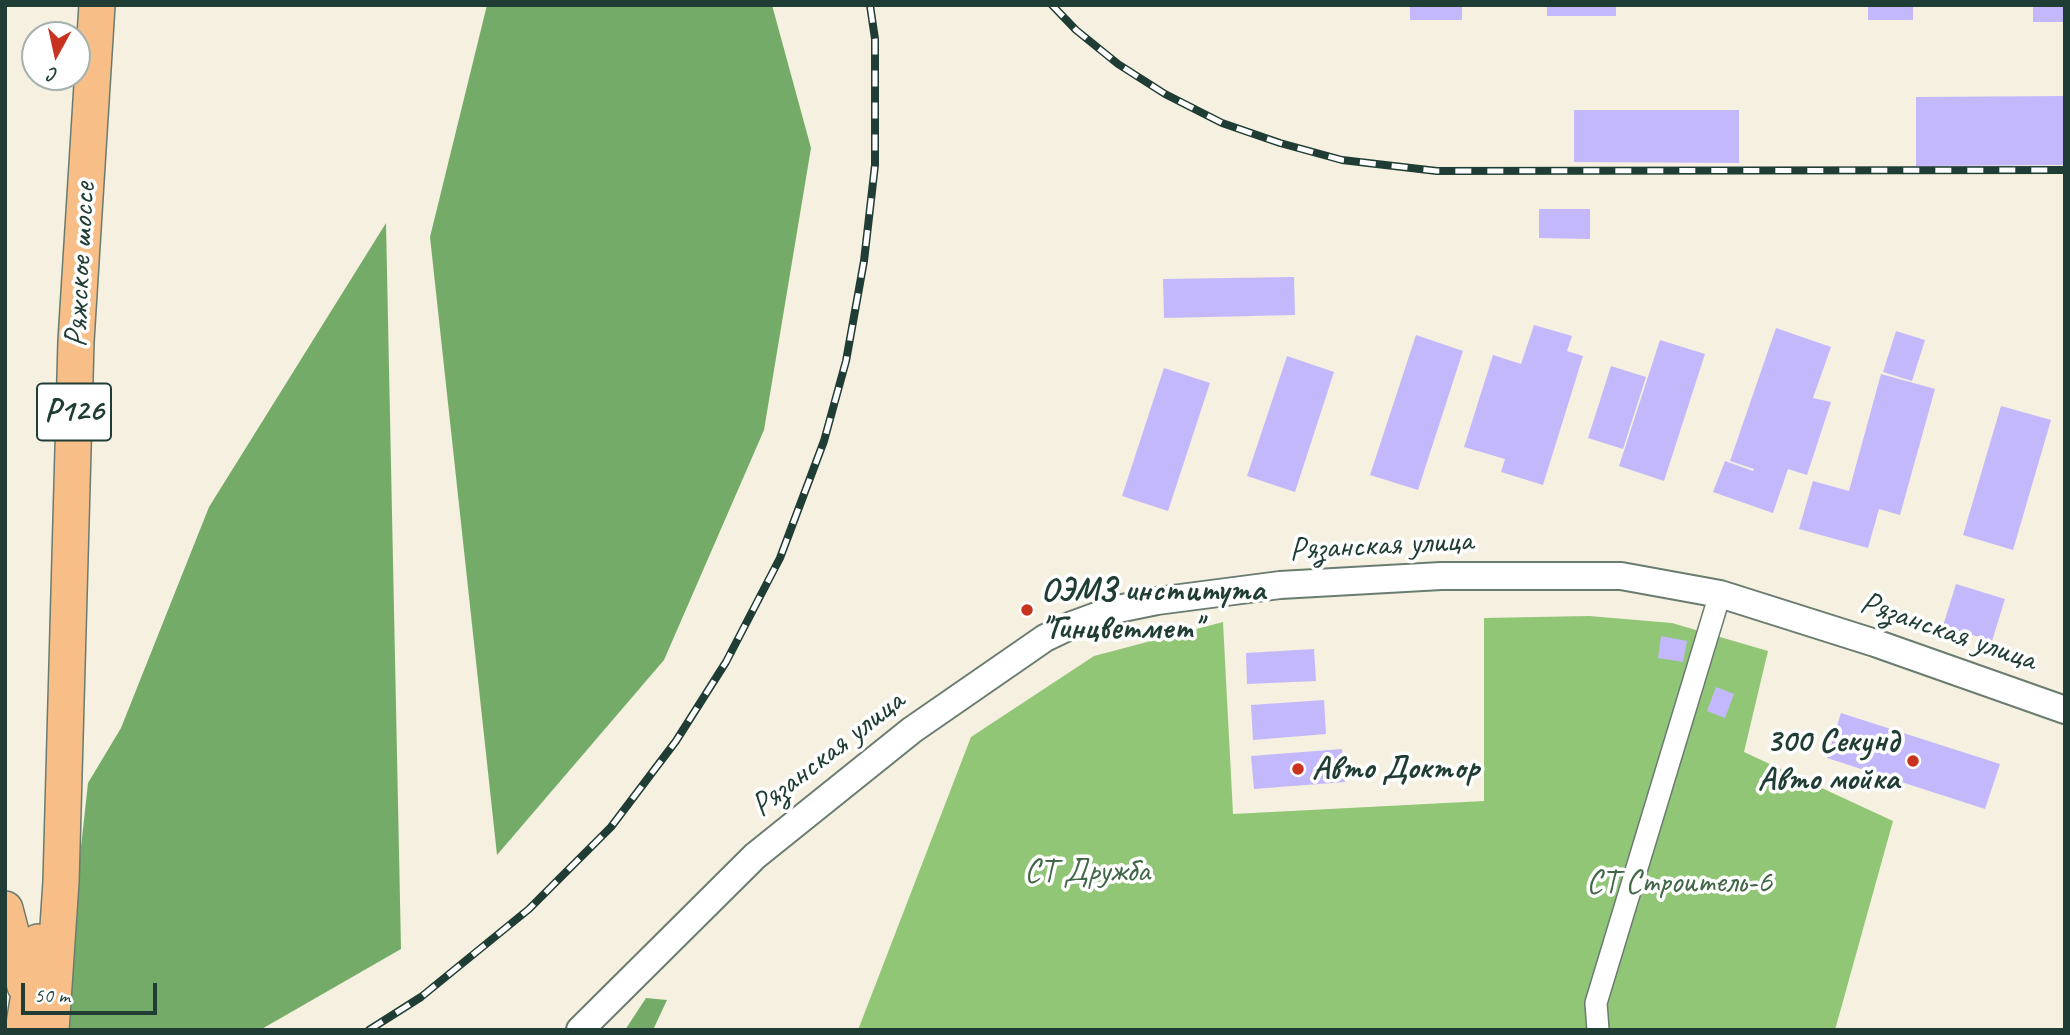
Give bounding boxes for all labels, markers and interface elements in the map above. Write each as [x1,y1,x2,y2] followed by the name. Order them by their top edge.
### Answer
[21,21,91,91] north arrow
[47,62,60,87] text: С
[57,182,105,348] street label: Ряжское шоссе
[37,384,111,440] road number: Р126
[1288,521,1474,571] street label: Рязанская улица
[1041,571,1265,649] place label: ОЭМЗ института "Гинцветмет"
[1855,583,2041,681] street label: Рязанская улица
[1019,602,1035,618] marker: ОЭМЗ института "Гинцветмет"
[744,682,912,826] street label: Рязанская улица
[1758,722,1899,800] place label: 300 Секунд Авто мойка
[1312,749,1479,789] place label: Авто Доктор
[1905,753,1921,769] marker: 300 Секунд Авто мойка
[1290,761,1306,777] marker: Авто Доктор
[1024,852,1150,892] park label: СТ Дружба
[1586,863,1772,903] park label: СТ Строитель-6
[24,968,161,1012] scale bar
[34,982,70,1008] text: 50 m

